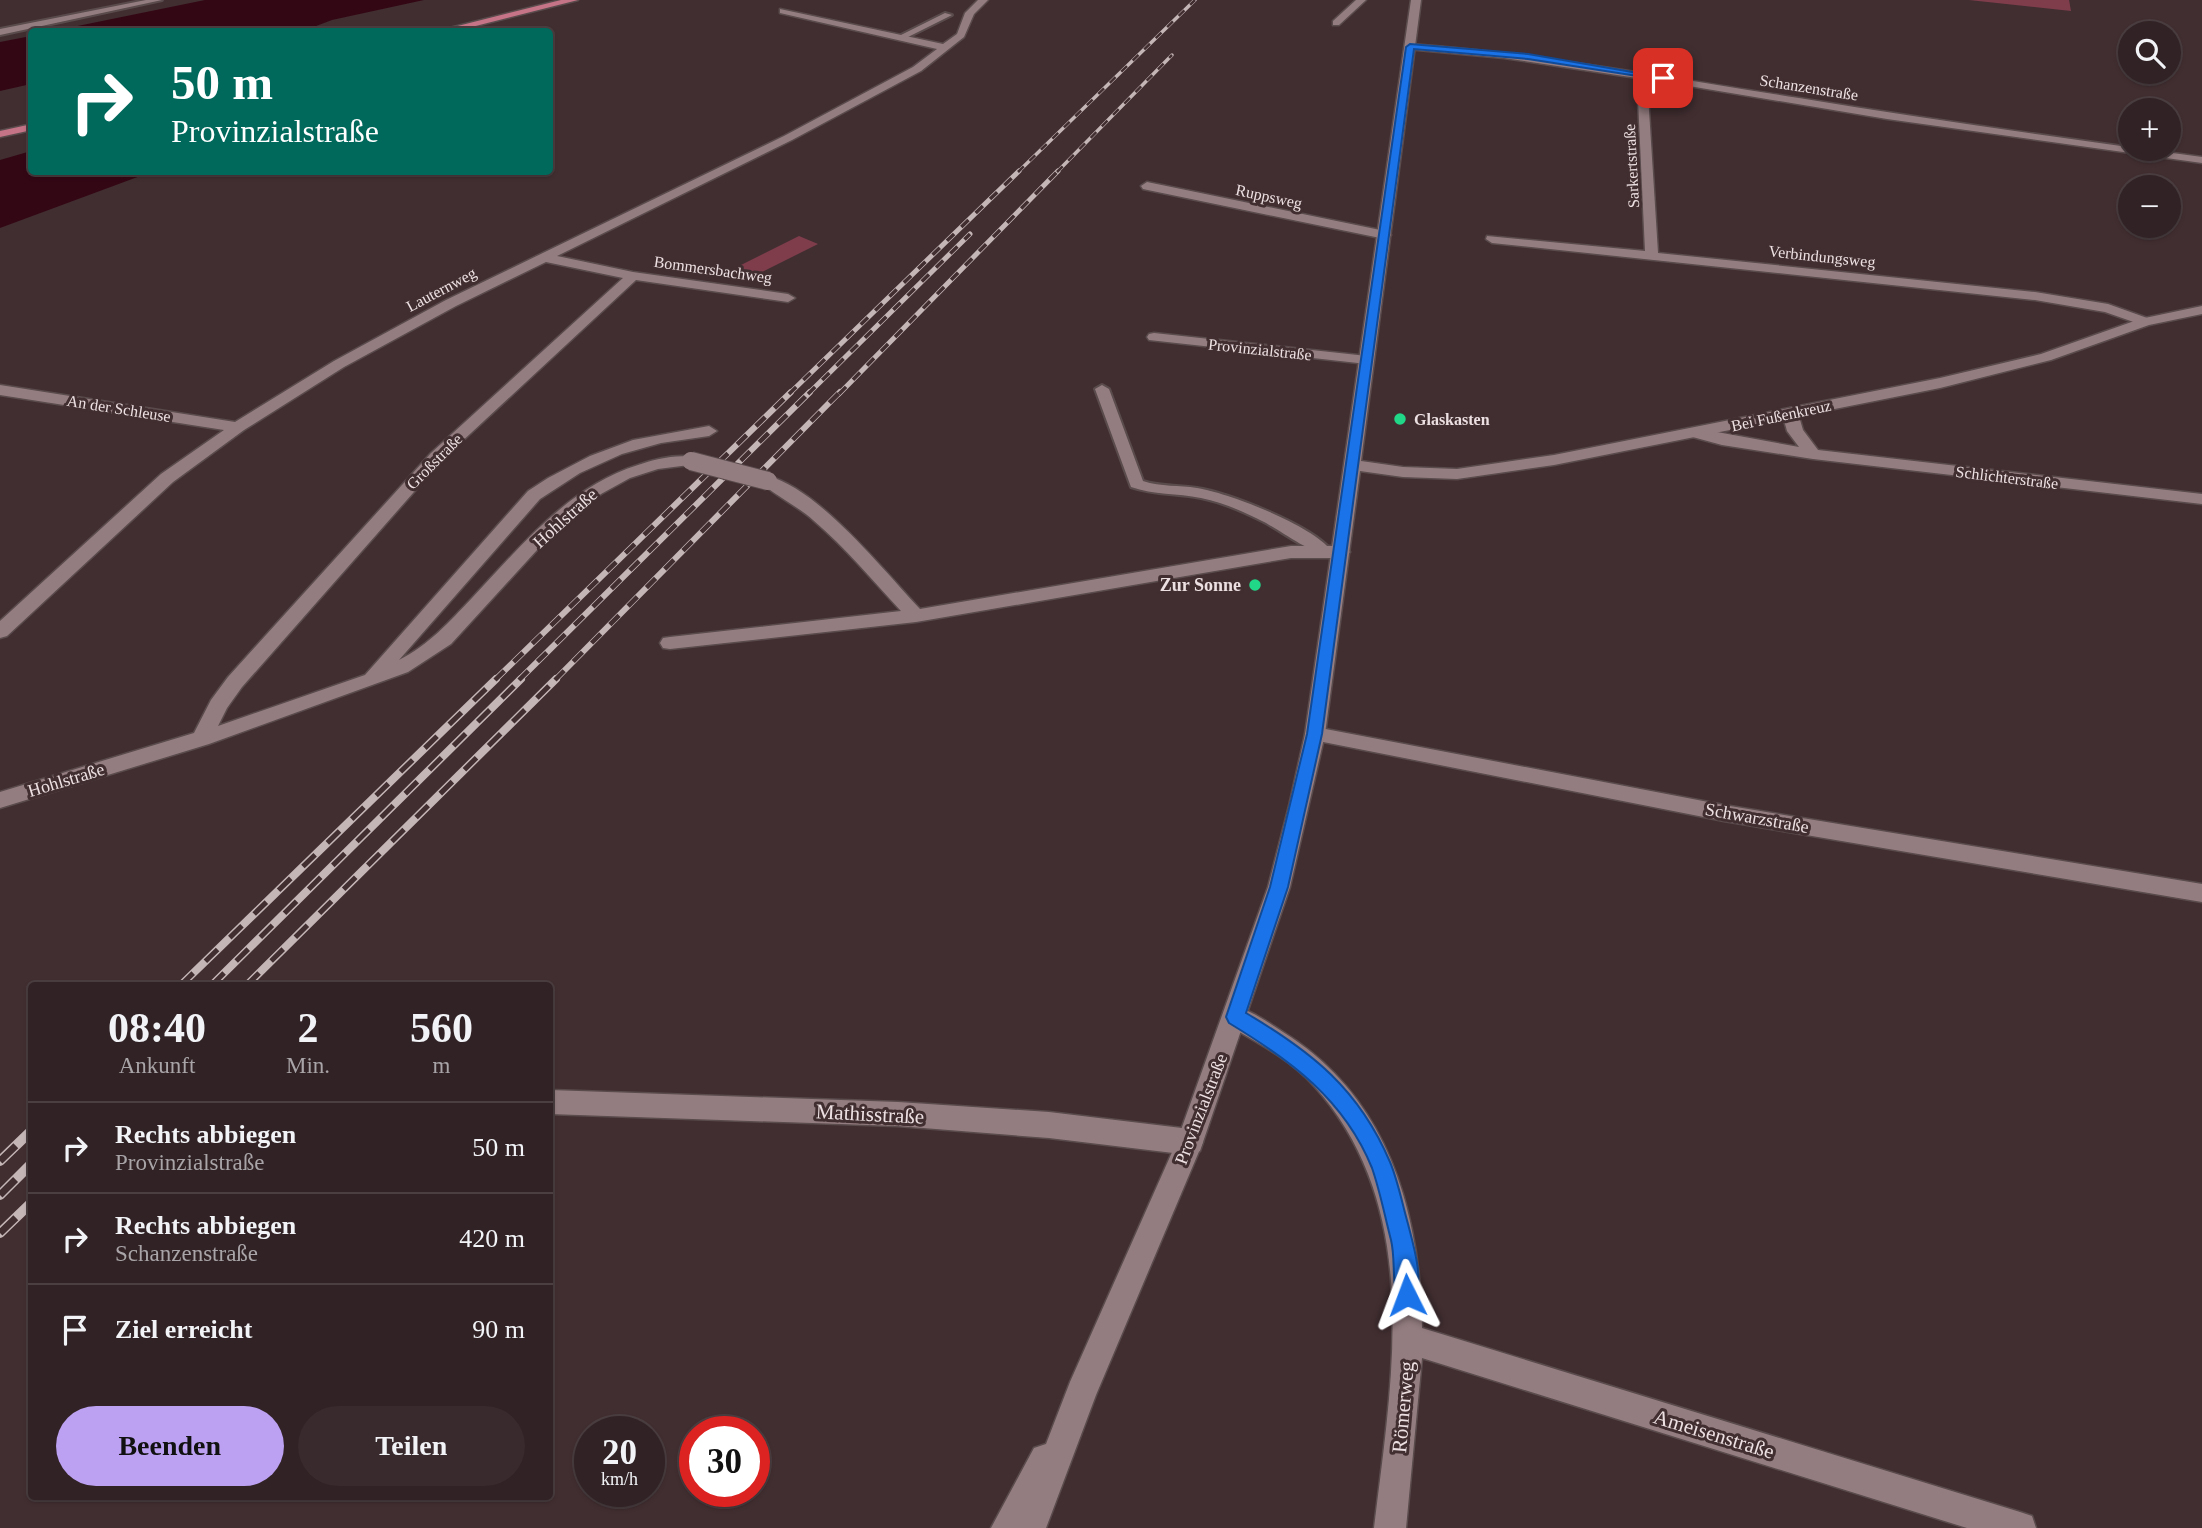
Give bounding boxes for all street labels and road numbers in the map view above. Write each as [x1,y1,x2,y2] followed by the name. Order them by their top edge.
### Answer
[1758,71,1859,104] street label: Schanzenstraße
[1621,123,1642,209] street label: Sarkertstraße
[1234,181,1304,213] street label: Ruppsweg
[1767,242,1876,272] street label: Verbindungsweg
[653,253,773,287] street label: Bommersbachweg
[404,264,479,316] street label: Lauternweg
[1207,336,1313,363] street label: Provinzialstraße
[66,392,172,425] street label: An der Schleuse
[1730,397,1833,434] street label: Bei Fußenkreuz
[403,430,465,492] street label: Großstraße
[1955,463,2059,492] street label: Schlichterstraße
[529,484,601,552] street label: Hohlstraße
[25,759,107,801] street label: Hohlstraße
[1704,799,1810,837] street label: Schwarzstraße
[1171,1051,1231,1167] street label: Provinzialstraße
[815,1099,925,1129] street label: Mathisstraße
[1387,1360,1419,1454] street label: Römerweg
[1651,1404,1777,1464] street label: Ameisenstraße

